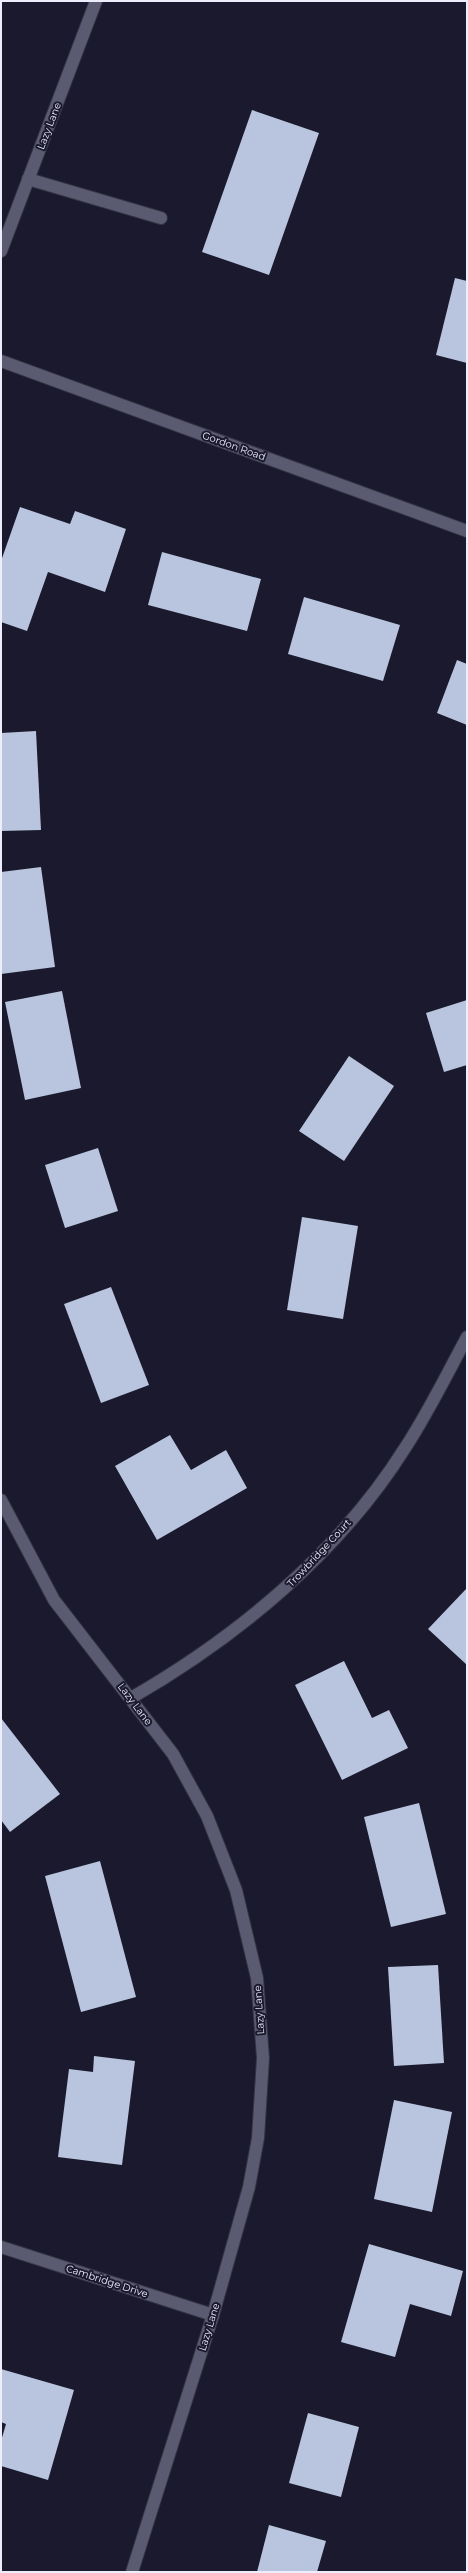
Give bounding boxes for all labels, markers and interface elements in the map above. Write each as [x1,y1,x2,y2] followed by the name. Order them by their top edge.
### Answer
[34,101,64,151] street label: Lazy Lane
[201,429,267,463] street label: Gordon Road
[284,1516,354,1590] street label: Trowbridge Court
[115,1680,155,1728] street label: Lazy Lane
[251,1985,267,2035] street label: Lazy Lane
[64,2262,150,2300] street label: Cambridge Drive
[196,2301,222,2353] street label: Lazy Lane

